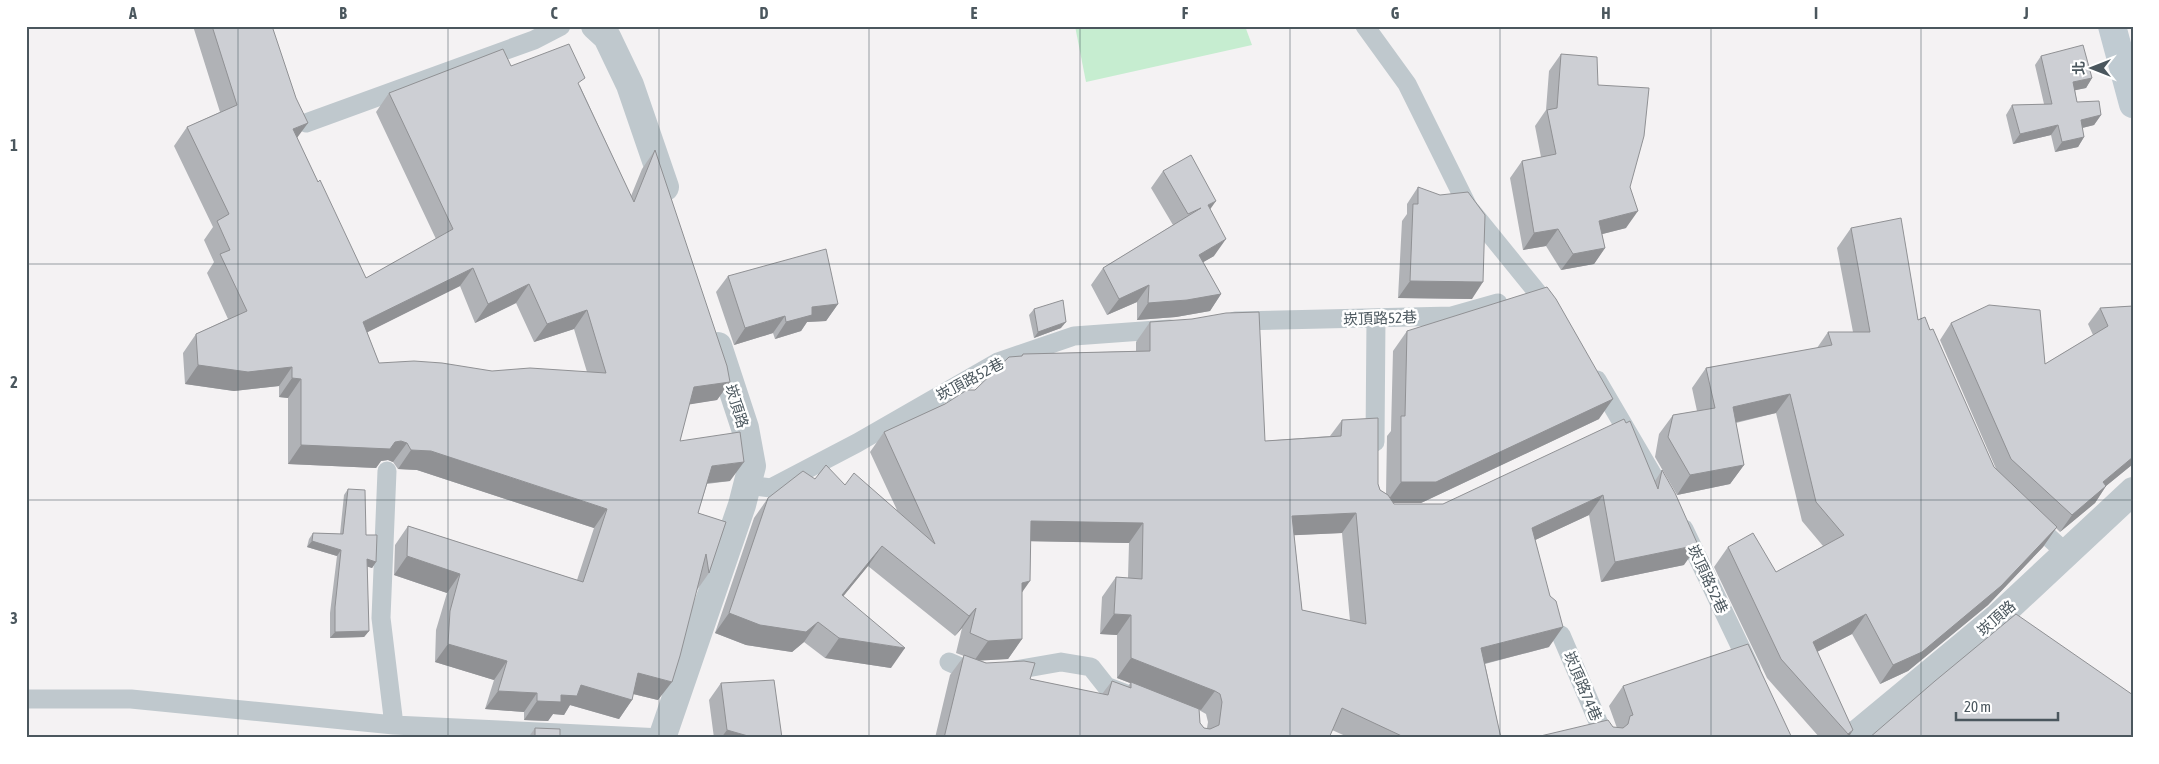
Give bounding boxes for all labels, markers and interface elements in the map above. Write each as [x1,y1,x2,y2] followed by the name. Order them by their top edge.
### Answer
[128,4,137,22] text: A
[339,4,347,22] text: B
[550,4,558,22] text: C
[760,4,769,22] text: D
[971,4,978,22] text: E
[1182,4,1189,22] text: F
[1391,4,1400,22] text: G
[1601,4,1611,22] text: H
[1814,4,1818,22] text: I
[2022,4,2029,22] text: J
[2066,42,2116,92] north arrow
[2071,61,2087,75] text: 北
[10,136,18,154] text: 1
[1343,308,1417,328] street label: 崁頂路52巷
[933,354,1007,404] street label: 崁頂路52巷
[10,373,18,391] text: 2
[722,382,752,430] street label: 崁頂路
[1685,542,1731,616] street label: 崁頂路52巷
[1973,597,2019,639] street label: 崁頂路
[10,609,18,627] text: 3
[1561,649,1605,723] street label: 崁頂路74巷
[1956,689,2059,721] scale bar
[1964,698,1991,715] text: 20 m

